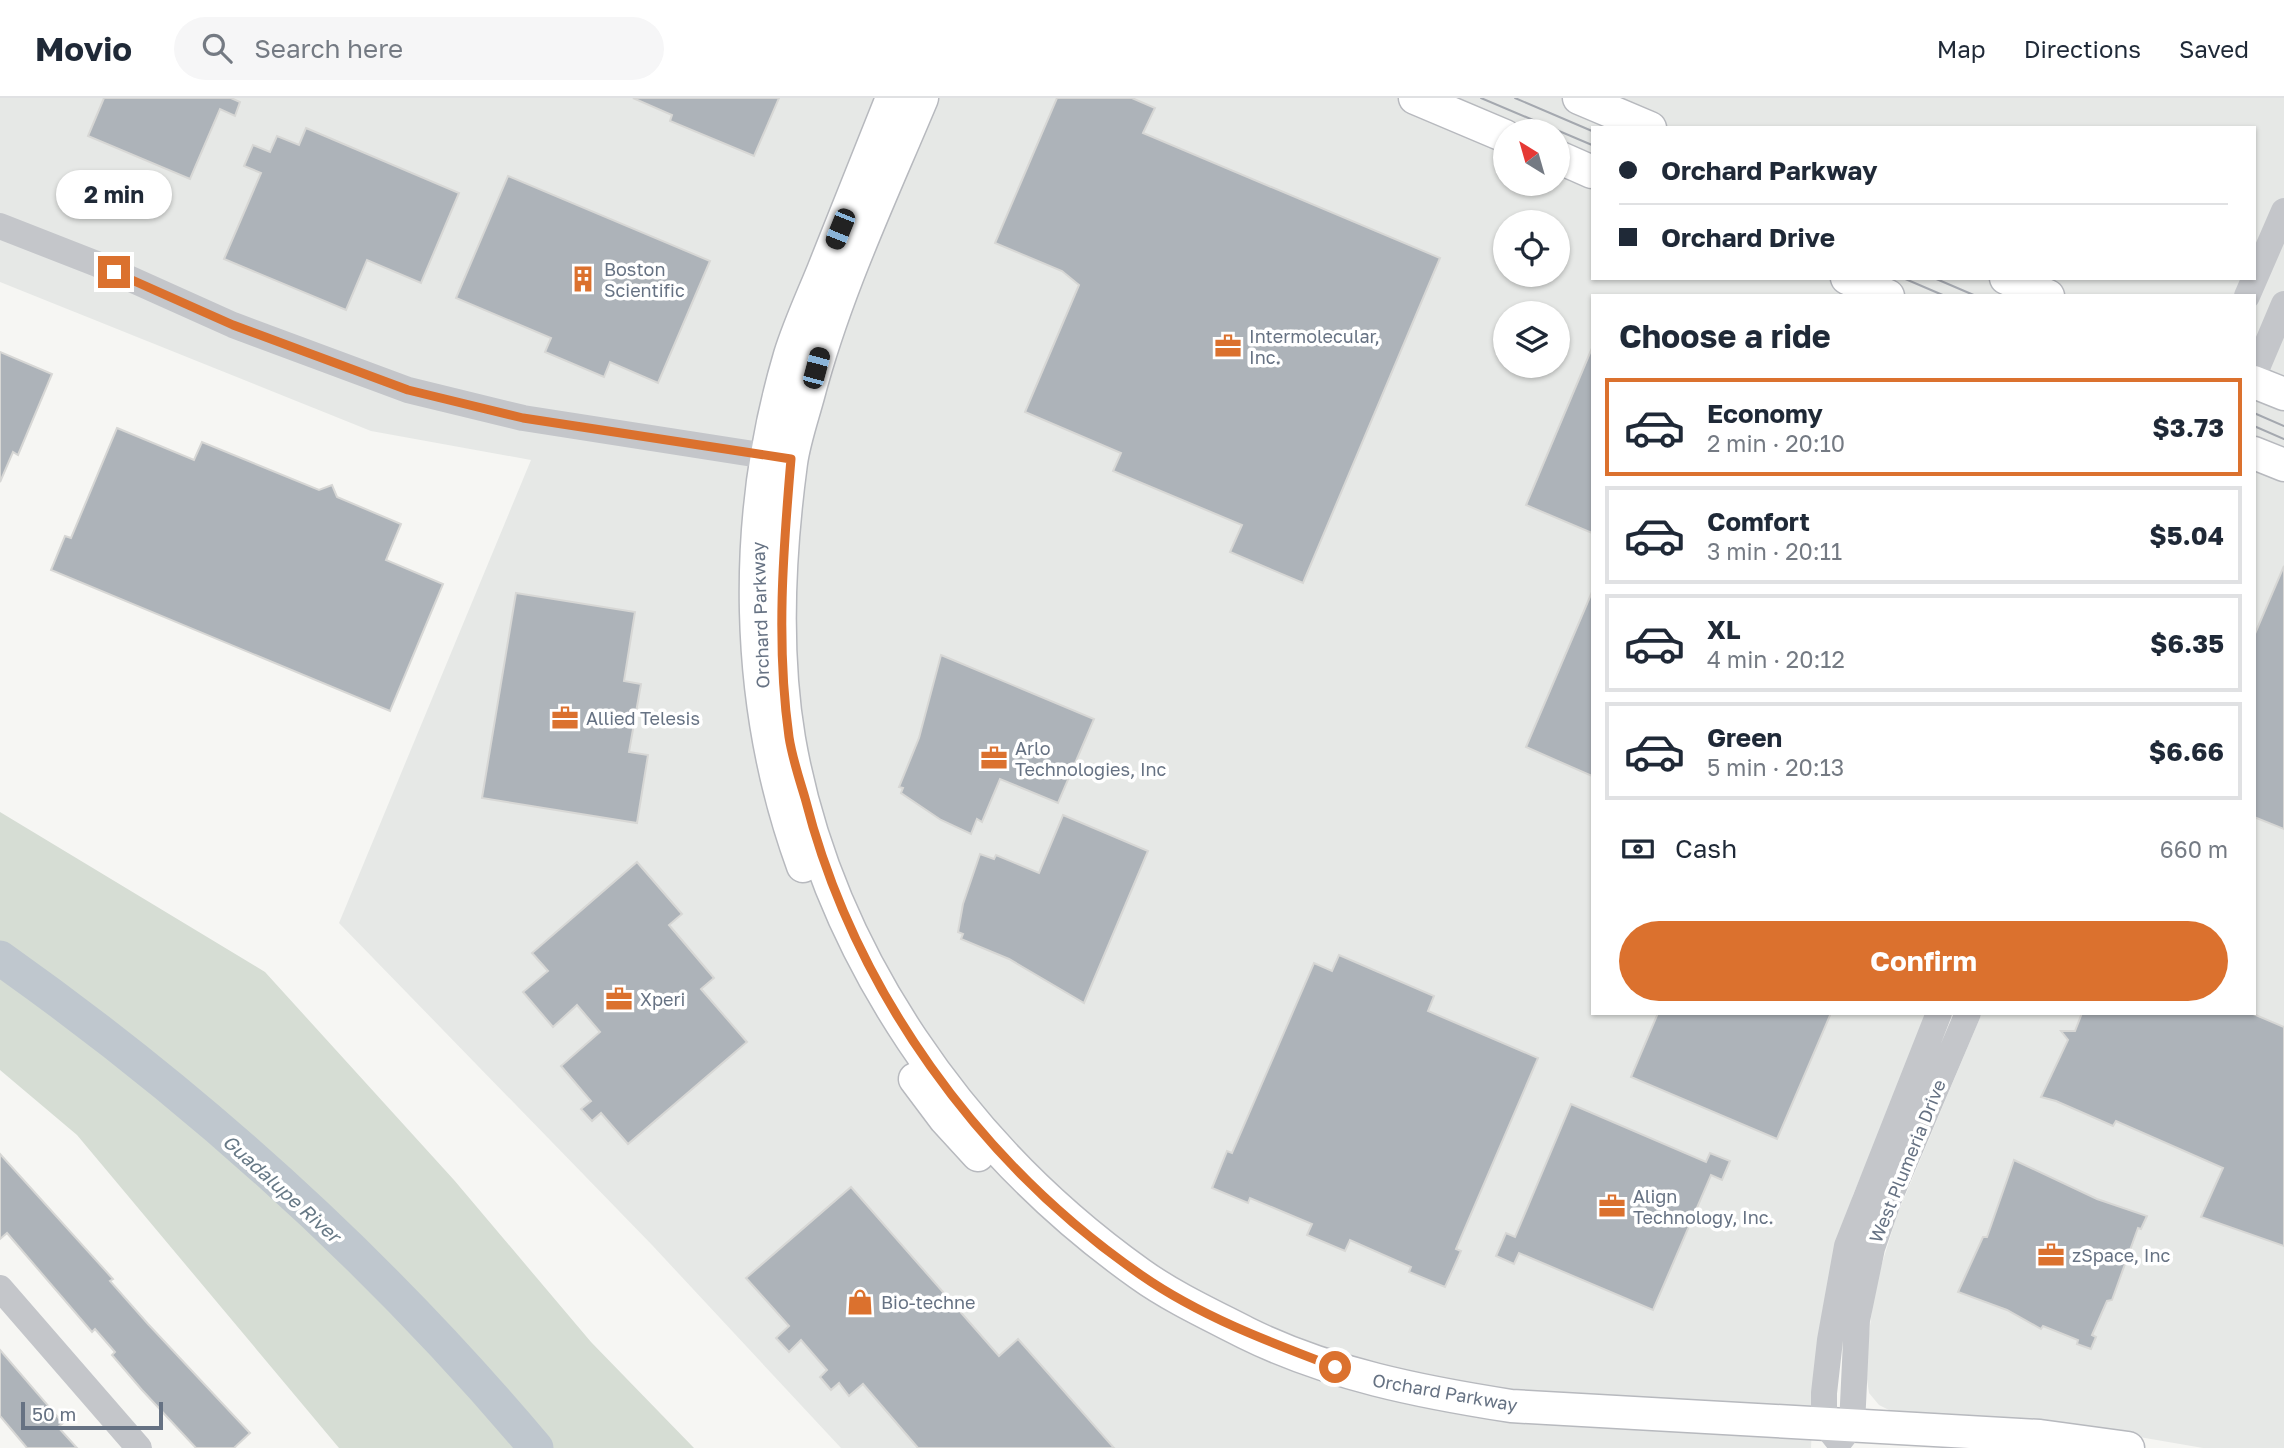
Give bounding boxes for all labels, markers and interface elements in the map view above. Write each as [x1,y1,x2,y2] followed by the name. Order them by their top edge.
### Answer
[174,17,664,80] search box
[35,29,132,68] text: Movio
[198,29,236,67] icon: search
[254,33,403,64] text: Search here
[1937,34,1986,63] text: Map
[2024,34,2141,63] text: Directions
[2179,34,2249,63] text: Saved
[1493,119,1570,196] north arrow
[1493,119,1570,378] map controls
[1661,155,1878,186] text: Orchard Parkway
[56,170,172,220] callout: 2 min
[84,180,144,208] text: 2 min
[823,206,858,252] car
[1493,210,1570,287] button: locate
[1661,222,1835,253] text: Orchard Drive
[98,256,130,288] route end
[604,258,685,301] place label: Boston Scientific
[568,264,598,294] building icon: Boston Scientific
[1493,301,1570,378] button: layers
[1619,317,1831,355] text: Choose a ride
[1249,325,1380,368] place label: Intermolecular, Inc.
[1213,331,1243,361] office icon: Intermolecular, Inc.
[801,345,832,391] car
[1623,396,1686,459] icon: car
[1707,398,1823,429] text: Economy
[2152,412,2224,443] text: $3.73
[1707,429,1845,457] text: 2 min · 20:10
[1623,504,1686,567] icon: car
[1707,506,1810,537] text: Comfort
[2149,520,2224,551] text: $5.04
[1707,537,1842,565] text: 3 min · 20:11
[746,541,774,689] street label: Orchard Parkway
[1623,612,1686,675] icon: car
[1707,614,1741,645] text: XL
[2150,628,2224,659] text: $6.35
[1707,645,1845,673] text: 4 min · 20:12
[550,703,580,733] office icon: Allied Telesis
[586,707,700,729] place label: Allied Telesis
[1623,720,1686,783] icon: car
[1707,722,1782,753] text: Green
[2149,736,2224,767] text: $6.66
[1015,737,1167,780] place label: Arlo Technologies, Inc
[979,743,1009,773] office icon: Arlo Technologies, Inc
[1707,753,1844,781] text: 5 min · 20:13
[1619,830,1657,868] icon: cash
[1675,833,1737,864] text: Cash
[2160,835,2228,863] text: 660 m
[1619,921,2228,1001] button: Confirm
[604,984,634,1014] office icon: Xperi
[640,988,685,1010] place label: Xperi
[1864,1076,1950,1246] street label: West Plumeria Drive
[219,1129,347,1248] water label: Guadalupe River
[1633,1185,1774,1228] place label: Align Technology, Inc.
[1597,1191,1627,1221] office icon: Align Technology, Inc.
[2036,1240,2066,1270] office icon: zSpace, Inc
[2072,1244,2170,1266] place label: zSpace, Inc
[845,1287,875,1317] shop icon: Bio-techne
[881,1291,976,1313] place label: Bio-techne
[1319,1351,1351,1383] route start
[1371,1368,1519,1416] street label: Orchard Parkway
[21,1399,163,1431] scale bar
[32,1402,76,1425] text: 50 m

